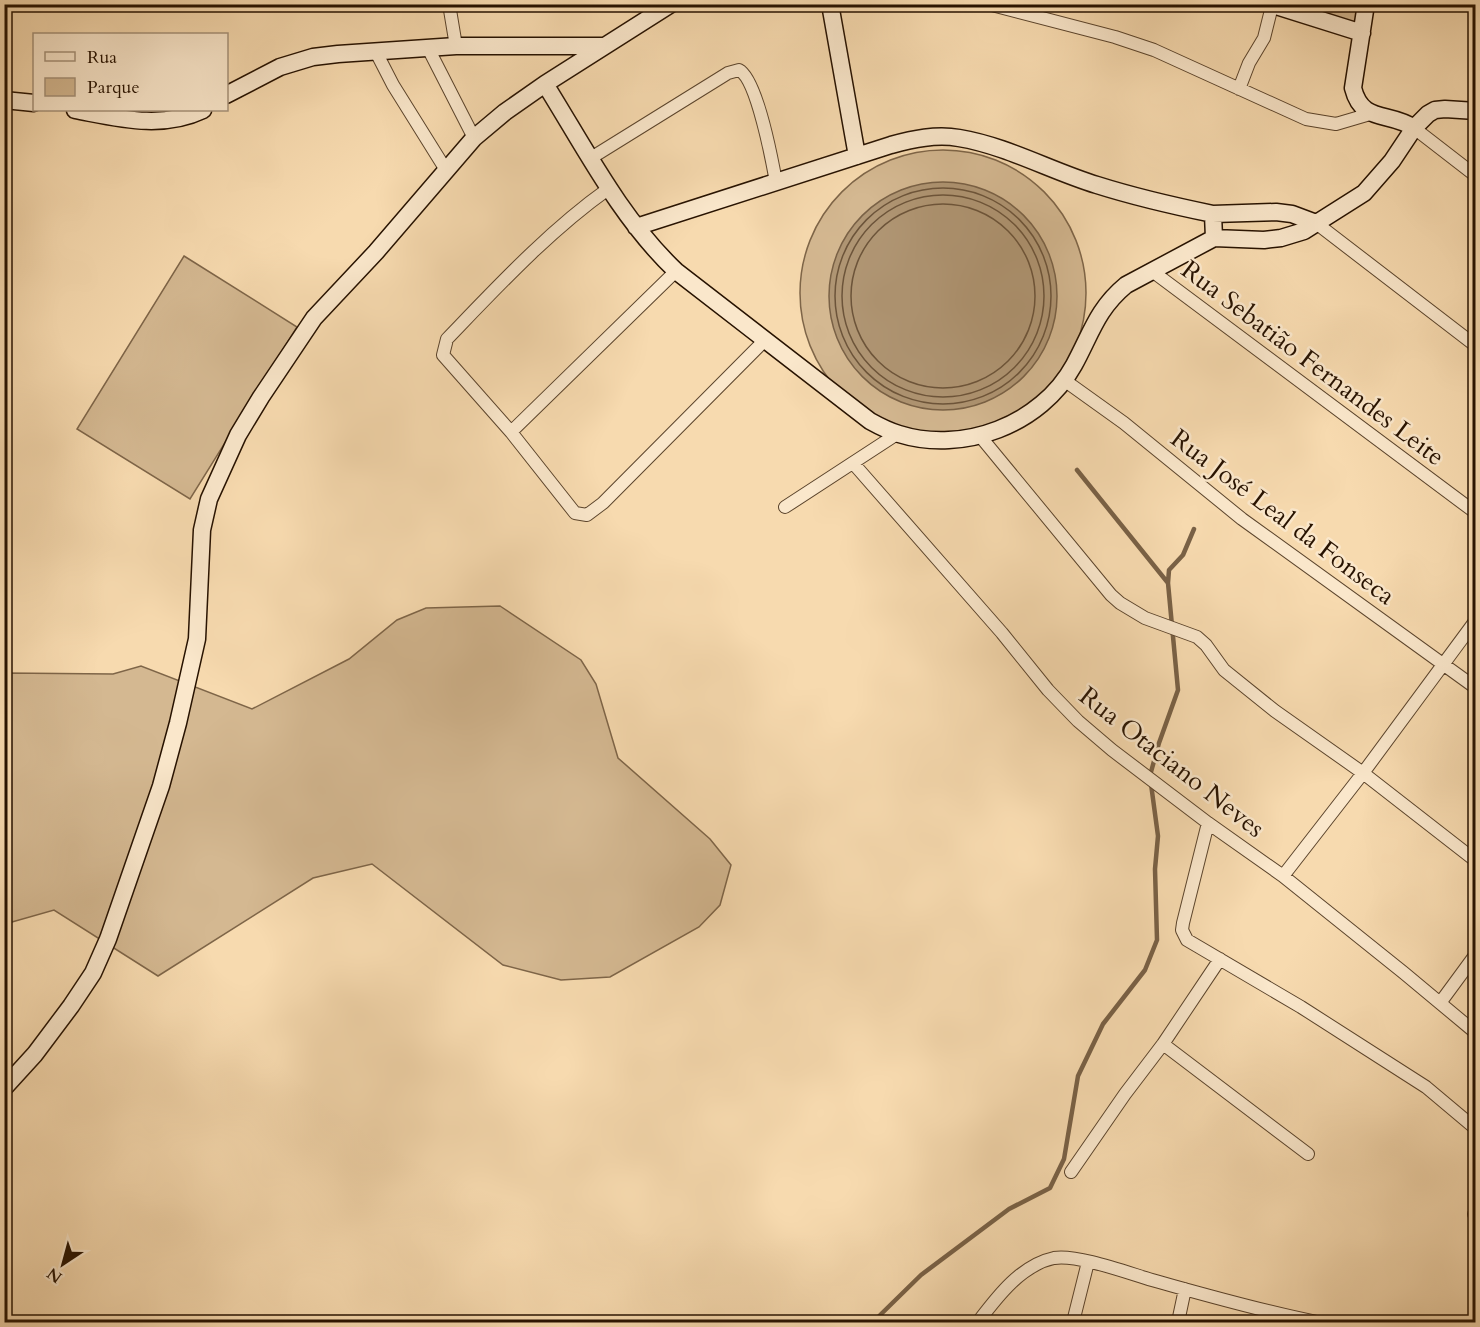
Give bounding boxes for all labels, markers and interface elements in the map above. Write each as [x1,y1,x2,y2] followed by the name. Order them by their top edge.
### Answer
[33,33,228,111] legend
[87,45,117,70] text: Rua
[87,75,140,100] text: Parque
[1174,252,1452,474] street label: Rua Sebatião Fernandes Leite
[1164,421,1402,613] street label: Rua José Leal da Fonseca
[1072,679,1272,845] street label: Rua Otaciano Neves
[33,1234,93,1294] north arrow
[43,1262,67,1288] text: N

